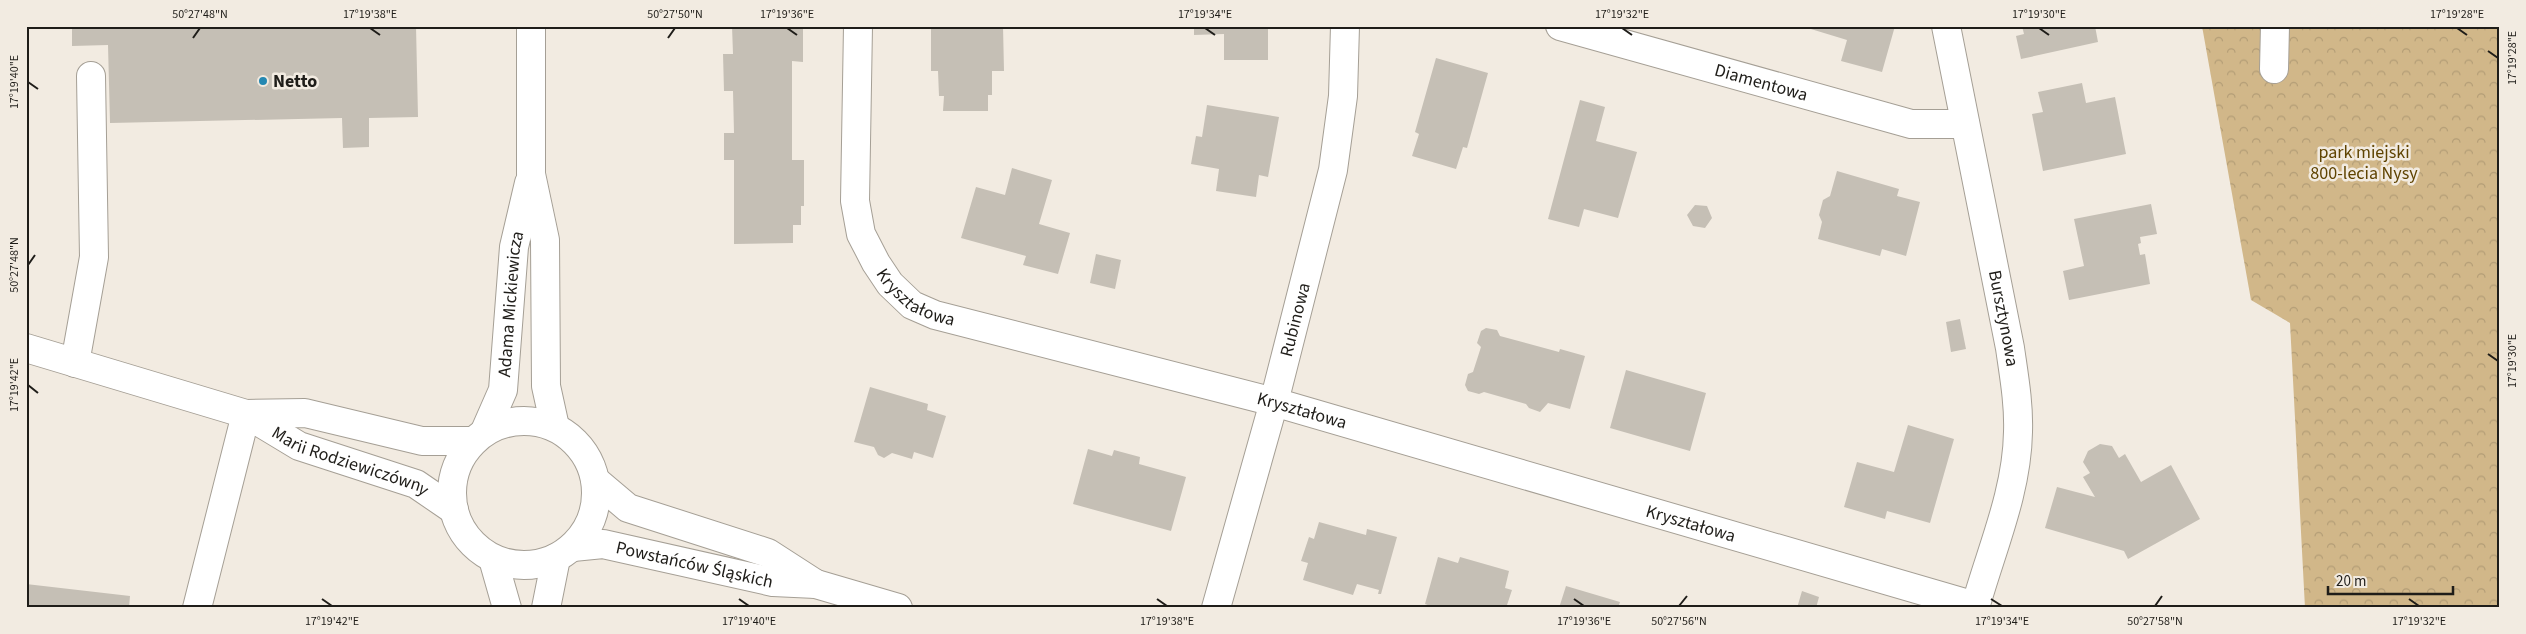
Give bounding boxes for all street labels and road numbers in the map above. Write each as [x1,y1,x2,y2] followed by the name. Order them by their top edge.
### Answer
[1712,58,1811,108] street label: Diamentowa
[492,229,530,378] street label: Adama Mickiewicza
[870,263,958,333] street label: Kryształowa
[1982,268,2025,368] street label: Bursztynowa
[1274,280,1317,360] street label: Rubinowa
[1254,386,1350,436] street label: Kryształowa
[267,420,434,503] street label: Marii Rodziewiczówny
[1643,499,1739,549] street label: Kryształowa
[613,535,776,595] street label: Powstańców Śląskich

